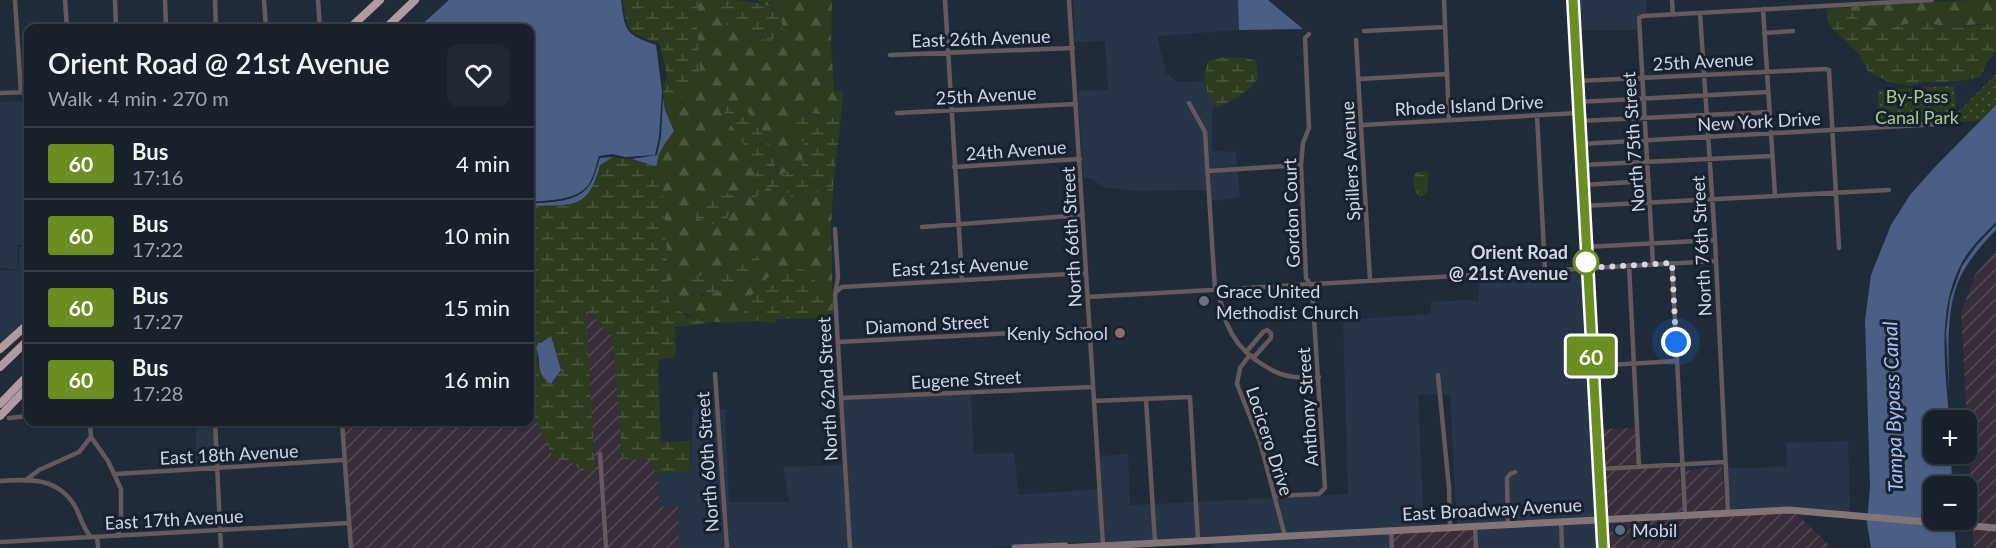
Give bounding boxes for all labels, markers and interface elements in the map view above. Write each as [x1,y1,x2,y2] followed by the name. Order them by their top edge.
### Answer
[911,25,1051,51] street label: East 26th Avenue
[447,44,510,107] button: heart
[48,46,390,80] text: Orient Road @ 21st Avenue
[1652,47,1754,75] street label: 25th Avenue
[1617,71,1649,213] street label: North 75th Street
[935,81,1037,109] street label: 25th Avenue
[1875,85,1960,128] park label: By-Pass Canal Park
[48,86,229,110] text: Walk · 4 min · 270 m
[1394,90,1544,120] street label: Rhode Island Drive
[1336,101,1364,221] street label: Spillers Avenue
[1697,107,1821,135] street label: New York Drive
[965,136,1067,164] street label: 24th Avenue
[132,138,168,165] text: Bus
[456,150,510,177] text: 4 min
[69,151,93,176] text: 60
[1278,157,1304,268] street label: Gordon Court
[132,165,183,189] text: 17:16
[1056,166,1086,308] street label: North 66th Street
[1686,175,1716,317] street label: North 76th Street
[132,210,168,237] text: Bus
[443,222,510,249] text: 10 min
[69,223,93,248] text: 60
[132,237,183,261] text: 17:22
[1449,241,1568,284] place label: Orient Road @ 21st Avenue
[1573,249,1599,275] marker: Orient Road @ 21st Avenue
[891,251,1029,281] street label: East 21st Avenue
[1216,280,1359,323] place label: Grace United Methodist Church
[132,282,168,309] text: Bus
[443,294,510,321] text: 15 min
[1197,294,1211,308] marker: Grace United Methodist Church
[69,295,93,320] text: 60
[132,309,183,333] text: 17:27
[865,310,990,338] street label: Diamond Street
[812,316,842,462] street label: North 62nd Street
[1877,321,1907,493] water label: Tampa Bypass Canal
[1007,322,1108,344] place label: Kenly School
[1113,326,1127,340] marker: Kenly School
[1661,327,1691,357] your location
[1564,336,1618,376] line badge: 60
[1579,344,1603,369] text: 60
[1292,346,1322,467] street label: Anthony Street
[132,354,168,381] text: Bus
[910,365,1022,393] street label: Eugene Street
[443,366,510,393] text: 16 min
[69,367,93,392] text: 60
[132,381,183,405] text: 17:28
[1242,384,1298,498] street label: Locicero Drive
[691,391,723,533] street label: North 60th Street
[1923,410,1977,530] map controls
[1923,410,1977,464] button: +
[159,439,299,469] street label: East 18th Avenue
[1923,476,1977,530] button: −
[1401,493,1583,525] street label: East Broadway Avenue
[104,504,244,534] street label: East 17th Avenue
[1632,519,1677,541] place label: Mobil
[1613,523,1627,537] marker: Mobil

